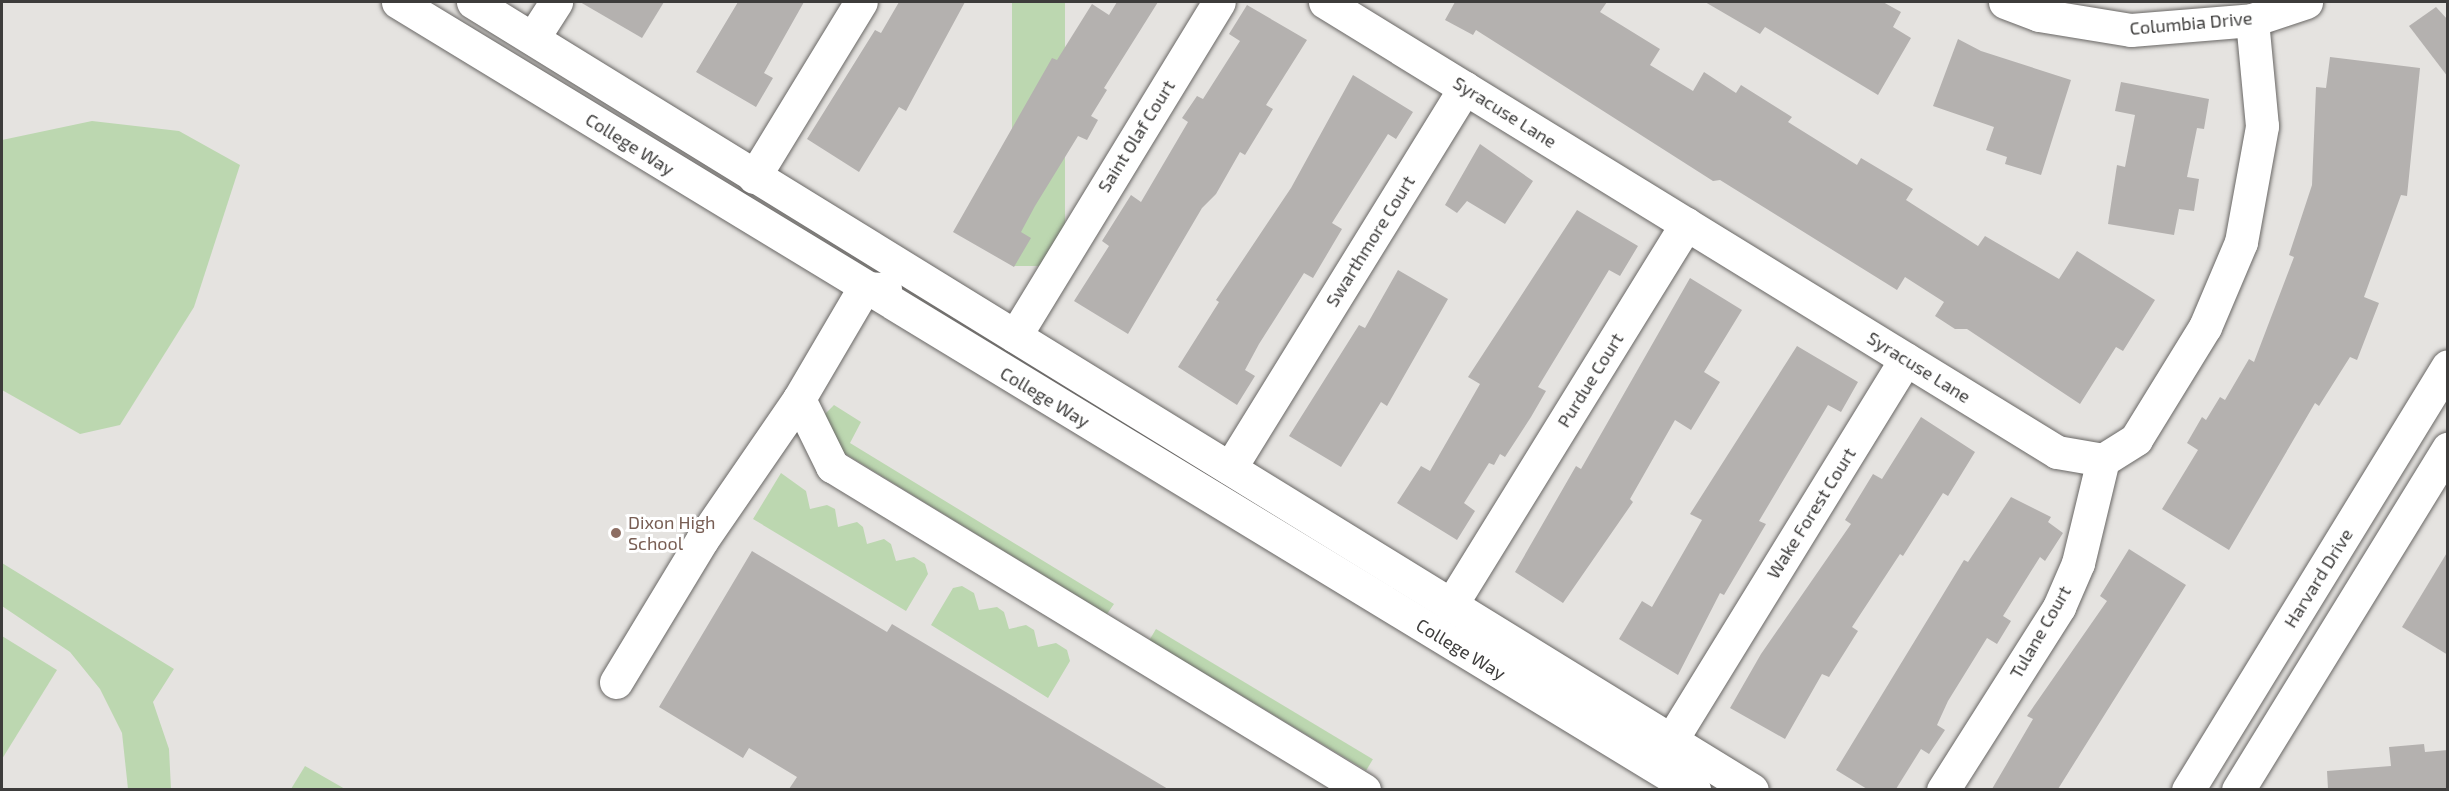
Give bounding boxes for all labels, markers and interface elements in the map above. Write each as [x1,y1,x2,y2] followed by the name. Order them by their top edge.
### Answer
[2129,7,2253,39] street label: Columbia Drive
[1449,72,1561,152] street label: Syracuse Lane
[1093,76,1179,196] street label: Saint Olaf Court
[582,108,678,180] street label: College Way
[1321,171,1419,311] street label: Swarthmore Court
[1863,327,1975,407] street label: Syracuse Lane
[1552,329,1628,431] street label: Purdue Court
[996,362,1094,432] street label: College Way
[1762,443,1860,583] street label: Wake Forest Court
[628,512,715,554] place label: Dixon High School
[2279,525,2357,631] street label: Harvard Drive
[609,526,623,540] marker: Dixon High School
[2005,582,2075,682] street label: Tulane Court
[1412,614,1510,684] street label: College Way

